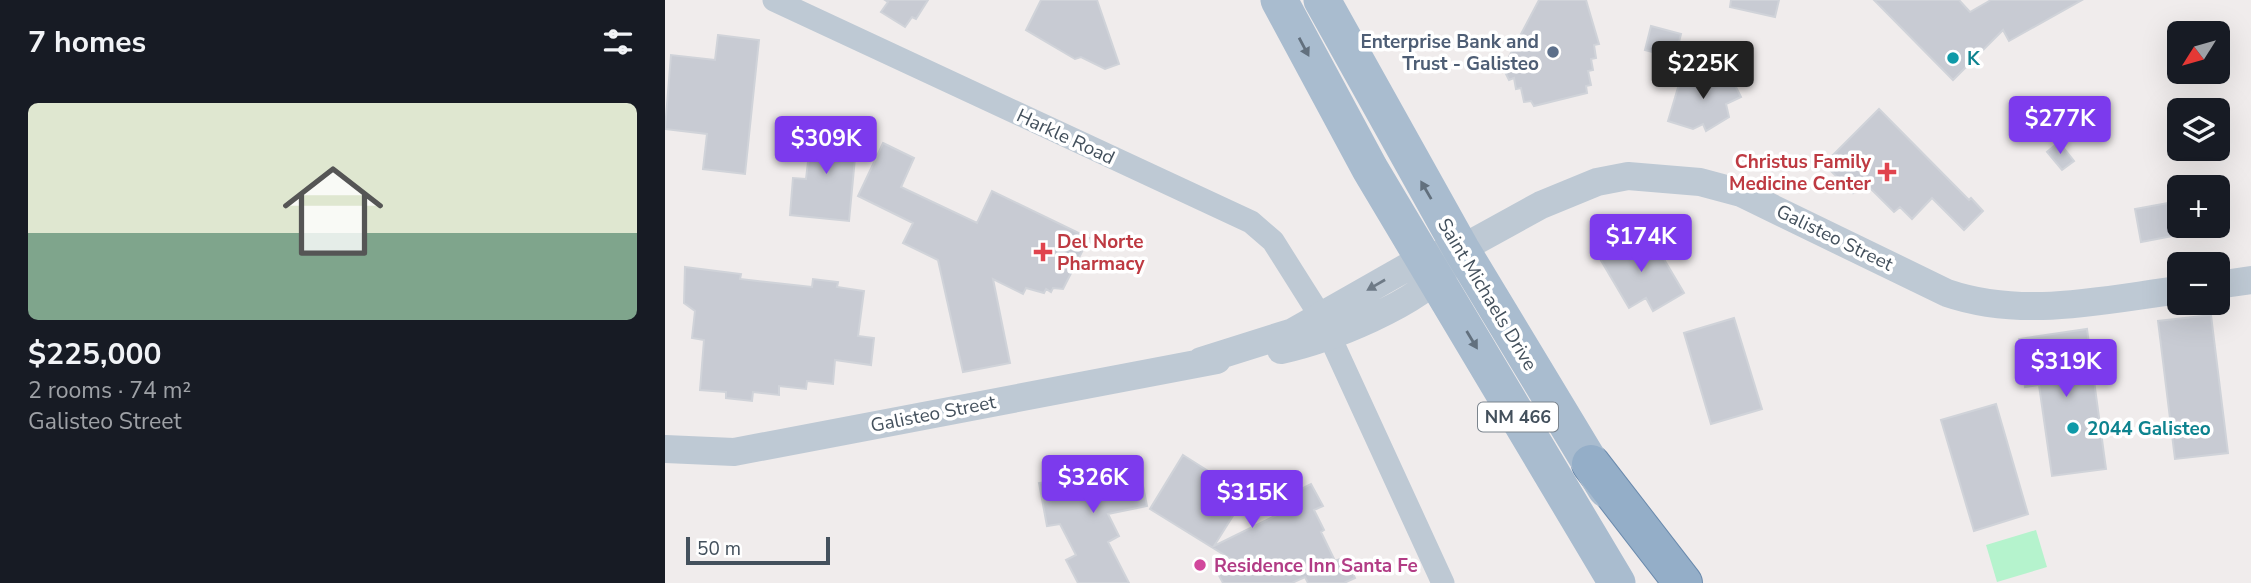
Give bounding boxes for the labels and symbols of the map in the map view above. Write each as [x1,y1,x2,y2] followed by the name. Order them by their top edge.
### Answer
[2167,21,2229,84] north arrow
[1360,29,1539,77] place label: Enterprise Bank and Trust - Galisteo
[1298,37,1310,57] one-way arrow
[1654,42,1752,101] pin: $225K
[1545,44,1561,60] marker: Enterprise Bank and Trust - Galisteo
[1967,46,1981,72] place label: K
[1945,50,1961,66] marker: K
[2011,96,2109,156] pin: $277K
[1012,103,1119,171] street label: Harkle Road
[777,116,875,176] pin: $309K
[1729,149,1872,197] place label: Christus Family Medicine Center
[1877,162,1897,182] marker: Christus Family Medicine Center
[1420,181,1433,200] one-way arrow
[1772,198,1898,278] street label: Galisteo Street
[1431,213,1543,376] street label: Saint Michaels Drive
[1592,215,1690,274] pin: $174K
[1057,229,1146,277] place label: Del Norte Pharmacy
[1035,244,1051,260] marker: Del Norte Pharmacy
[1367,279,1386,291] one-way arrow
[1466,330,1478,349] one-way arrow
[2017,340,2115,399] pin: $319K
[868,389,998,439] street label: Galisteo Street
[1478,402,1558,432] road number: NM 466
[2087,416,2211,442] place label: 2044 Galisteo
[2065,420,2081,436] marker: 2044 Galisteo
[1044,456,1142,515] pin: $326K
[1203,470,1301,530] pin: $315K
[686,534,829,566] scale bar
[1214,553,1418,579] place label: Residence Inn Santa Fe
[1192,557,1208,573] marker: Residence Inn Santa Fe

